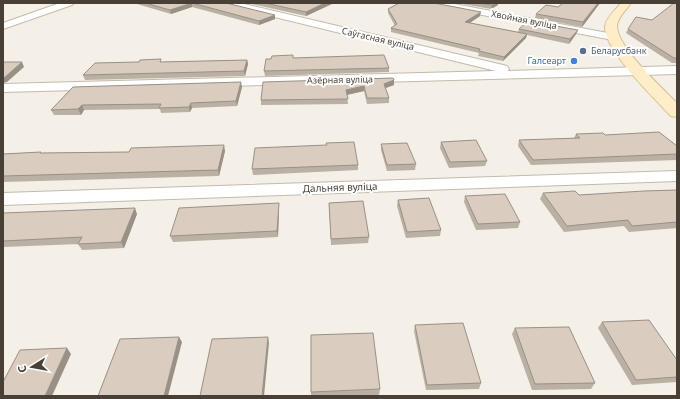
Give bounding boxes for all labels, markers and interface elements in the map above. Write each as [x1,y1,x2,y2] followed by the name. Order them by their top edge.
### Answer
[490,7,558,32] street label: Хвойная вуліца
[341,24,416,53] street label: Саўгасная вуліца
[591,44,647,57] place label: Беларусбанк
[578,46,588,56] marker: Беларусбанк
[528,54,567,67] place label: Галсеарт
[569,56,579,66] marker: Галсеарт
[307,72,373,87] street label: Азёрная вуліца
[302,179,378,195] street label: Дальняя вуліца
[12,347,52,387] north arrow
[14,364,30,374] text: С

